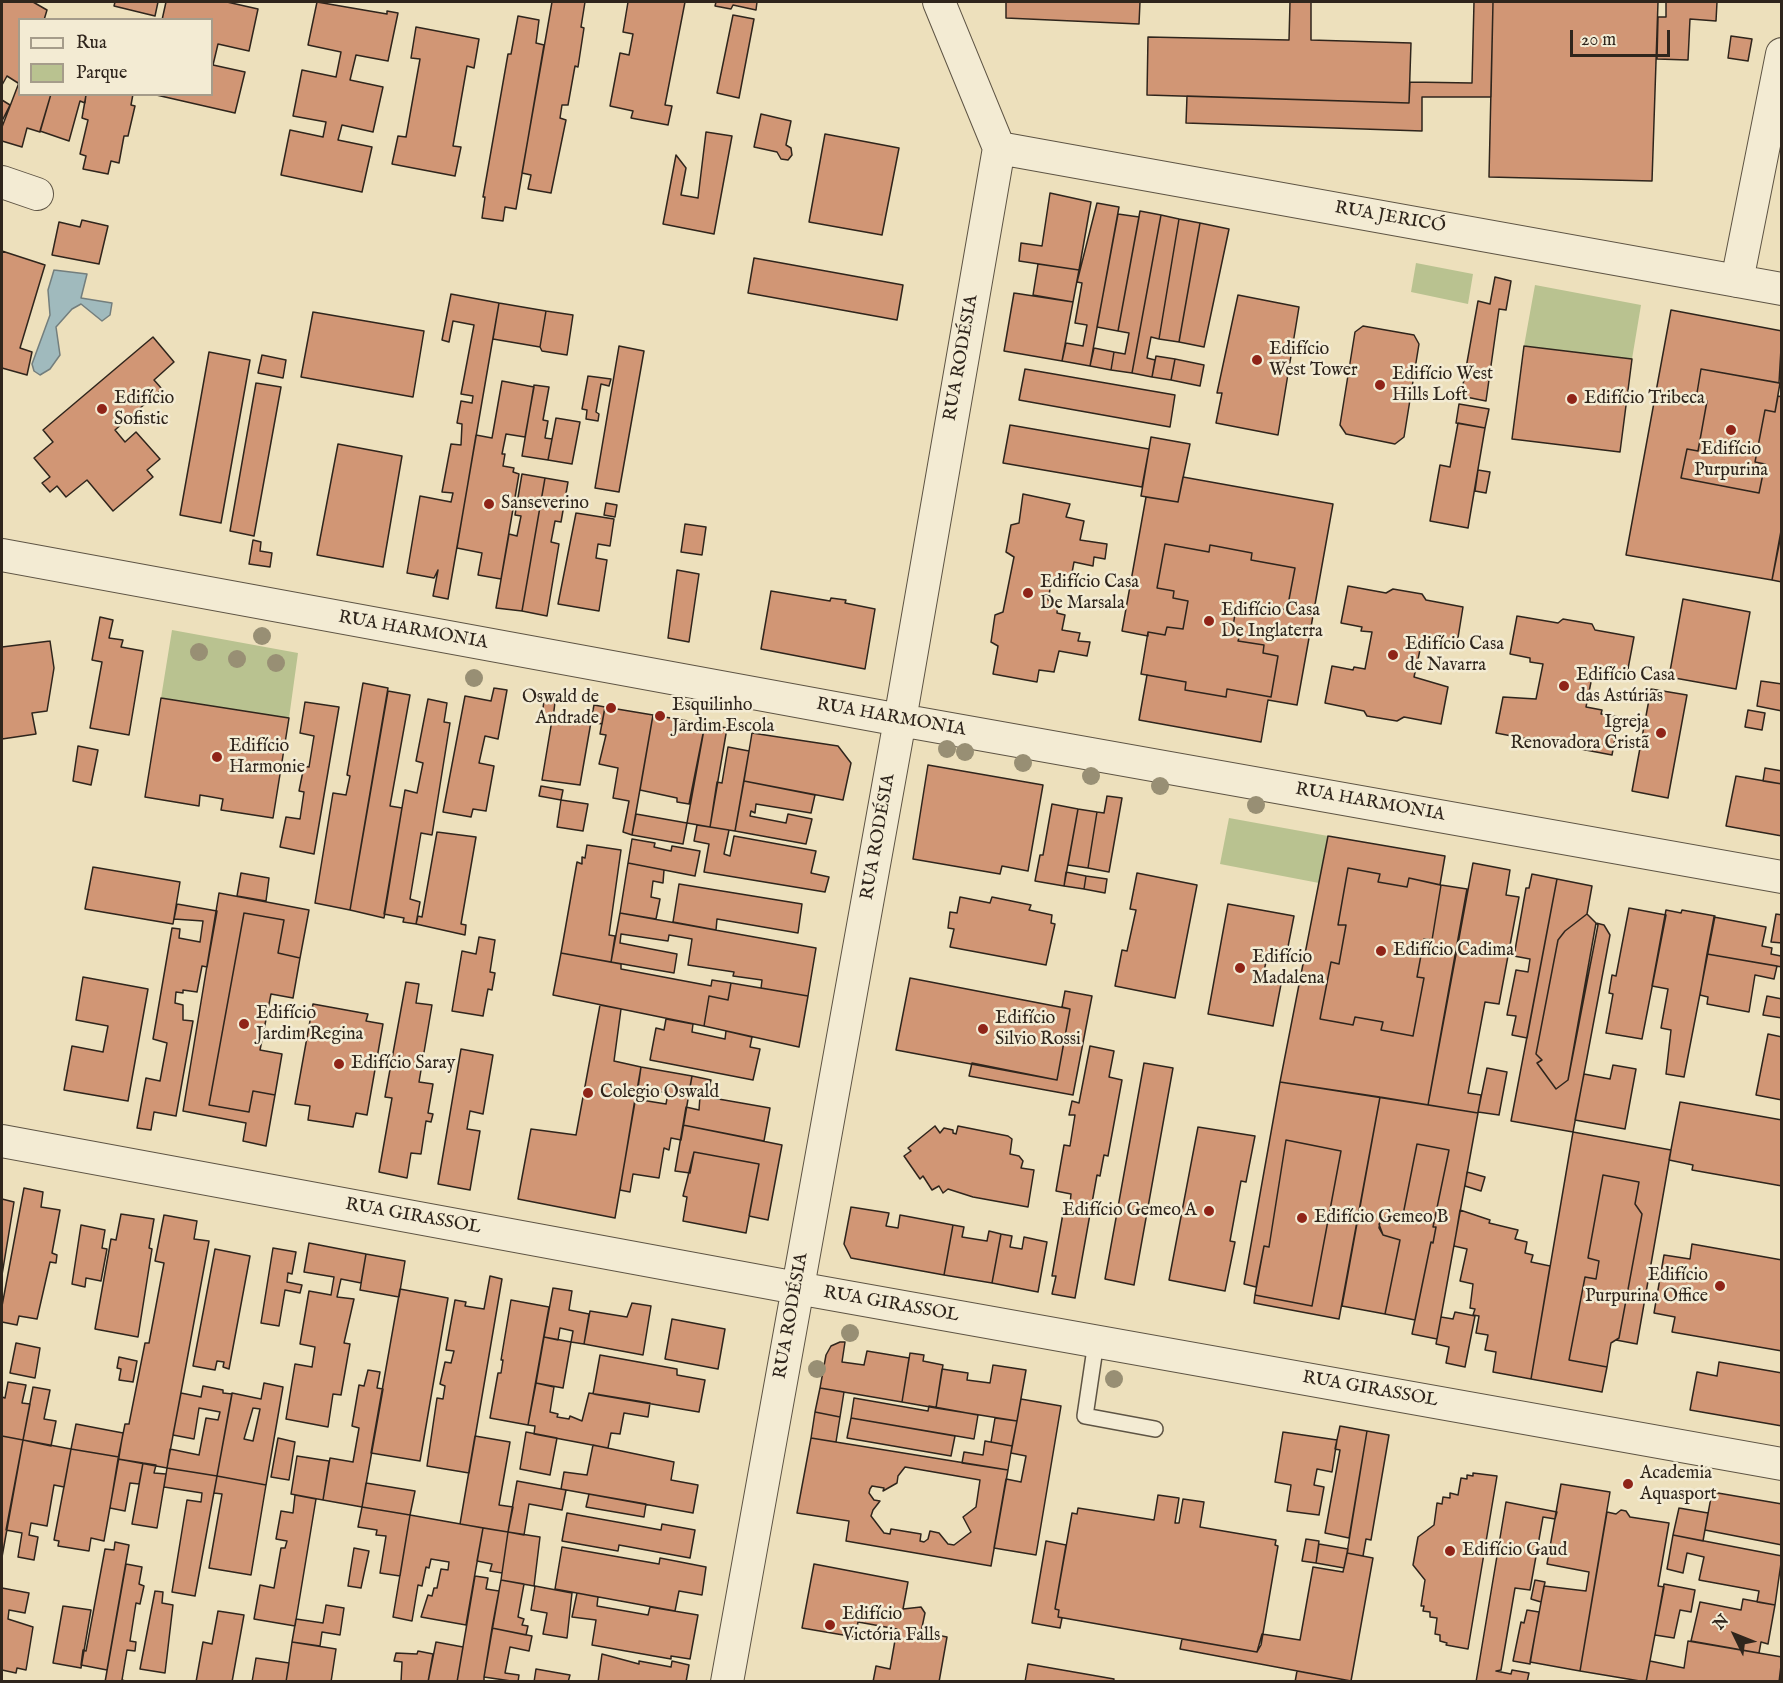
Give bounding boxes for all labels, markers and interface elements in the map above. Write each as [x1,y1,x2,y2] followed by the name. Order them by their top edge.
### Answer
[18,18,213,96] legend
[1573,18,1674,56] scale bar
[1581,29,1616,52] text: 20 m
[76,32,107,55] text: Rua
[76,62,127,85] text: Parque
[1333,198,1447,238] street label: RUA JERICÓ
[940,293,984,423] street label: RUA RODÉSIA
[1269,339,1358,382] place label: Edifício West Tower
[1250,353,1264,367] marker: Edifício West Tower
[1392,364,1493,406] place label: Edifício West Hills Loft
[1373,378,1387,392] marker: Edifício West Hills Loft
[114,388,174,430] place label: Edifício Sofistic
[1584,388,1705,410] place label: Edifício Tribeca
[1565,392,1579,406] marker: Edifício Tribeca
[95,402,109,416] marker: Edifício Sofistic
[1724,423,1738,437] marker: Edifício Purpurina
[1694,439,1768,482] place label: Edifício Purpurina
[501,493,589,515] place label: Sanseverino
[482,497,496,511] marker: Sanseverino
[1040,572,1139,614] place label: Edifício Casa De Marsala
[1021,586,1035,600] marker: Edifício Casa De Marsala
[1221,600,1323,642] place label: Edifício Casa De Inglaterra
[336,607,490,655] street label: RUA HARMONIA
[1202,614,1216,628] marker: Edifício Casa De Inglaterra
[1405,634,1504,676] place label: Edifício Casa de Navarra
[1386,648,1400,662] marker: Edifício Casa de Navarra
[1576,665,1675,708] place label: Edifício Casa das Astúrias
[1557,679,1571,693] marker: Edifício Casa das Astúrias
[522,687,599,730] place label: Oswald de Andrade
[814,694,968,742] street label: RUA HARMONIA
[672,695,774,738] place label: Esquilinho Jardim Escola
[604,701,618,715] marker: Oswald de Andrade
[653,709,667,723] marker: Esquilinho Jardim Escola
[1510,712,1649,754] place label: Igreja Renovadora Cristã
[1654,726,1668,740] marker: Igreja Renovadora Cristã
[229,736,305,778] place label: Edifício Harmonie
[210,750,224,764] marker: Edifício Harmonie
[857,772,901,902] street label: RUA RODÉSIA
[1293,779,1447,827] street label: RUA HARMONIA
[1393,940,1514,962] place label: Edifício Cadima
[1374,944,1388,958] marker: Edifício Cadima
[1252,947,1325,990] place label: Edifício Madalena
[1233,961,1247,975] marker: Edifício Madalena
[256,1003,363,1046] place label: Edifício Jardim Regina
[995,1008,1081,1050] place label: Edifício Silvio Rossi
[237,1017,251,1031] marker: Edifício Jardim Regina
[976,1022,990,1036] marker: Edifício Silvio Rossi
[351,1053,455,1075] place label: Edifício Saray
[332,1057,346,1071] marker: Edifício Saray
[600,1082,719,1104] place label: Colegio Oswald
[581,1086,595,1100] marker: Colegio Oswald
[344,1194,482,1240] street label: RUA GIRASSOL
[1062,1200,1197,1222] place label: Edifício Gemeo A
[1202,1204,1216,1218] marker: Edifício Gemeo A
[1314,1207,1448,1229] place label: Edifício Gemeo B
[1295,1211,1309,1225] marker: Edifício Gemeo B
[770,1251,814,1381] street label: RUA RODÉSIA
[1585,1265,1708,1308] place label: Edifício Purpurina Office
[1713,1279,1727,1293] marker: Edifício Purpurina Office
[822,1282,960,1328] street label: RUA GIRASSOL
[1301,1367,1439,1413] street label: RUA GIRASSOL
[1640,1463,1717,1506] place label: Academia Aquasport
[1621,1477,1635,1491] marker: Academia Aquasport
[1462,1540,1567,1562] place label: Edifício Gaud
[1443,1544,1457,1558] marker: Edifício Gaud
[842,1604,940,1646] place label: Edifício Victória Falls
[1705,1605,1765,1665] north arrow
[1710,1611,1734,1635] text: N
[823,1618,837,1632] marker: Edifício Victória Falls

